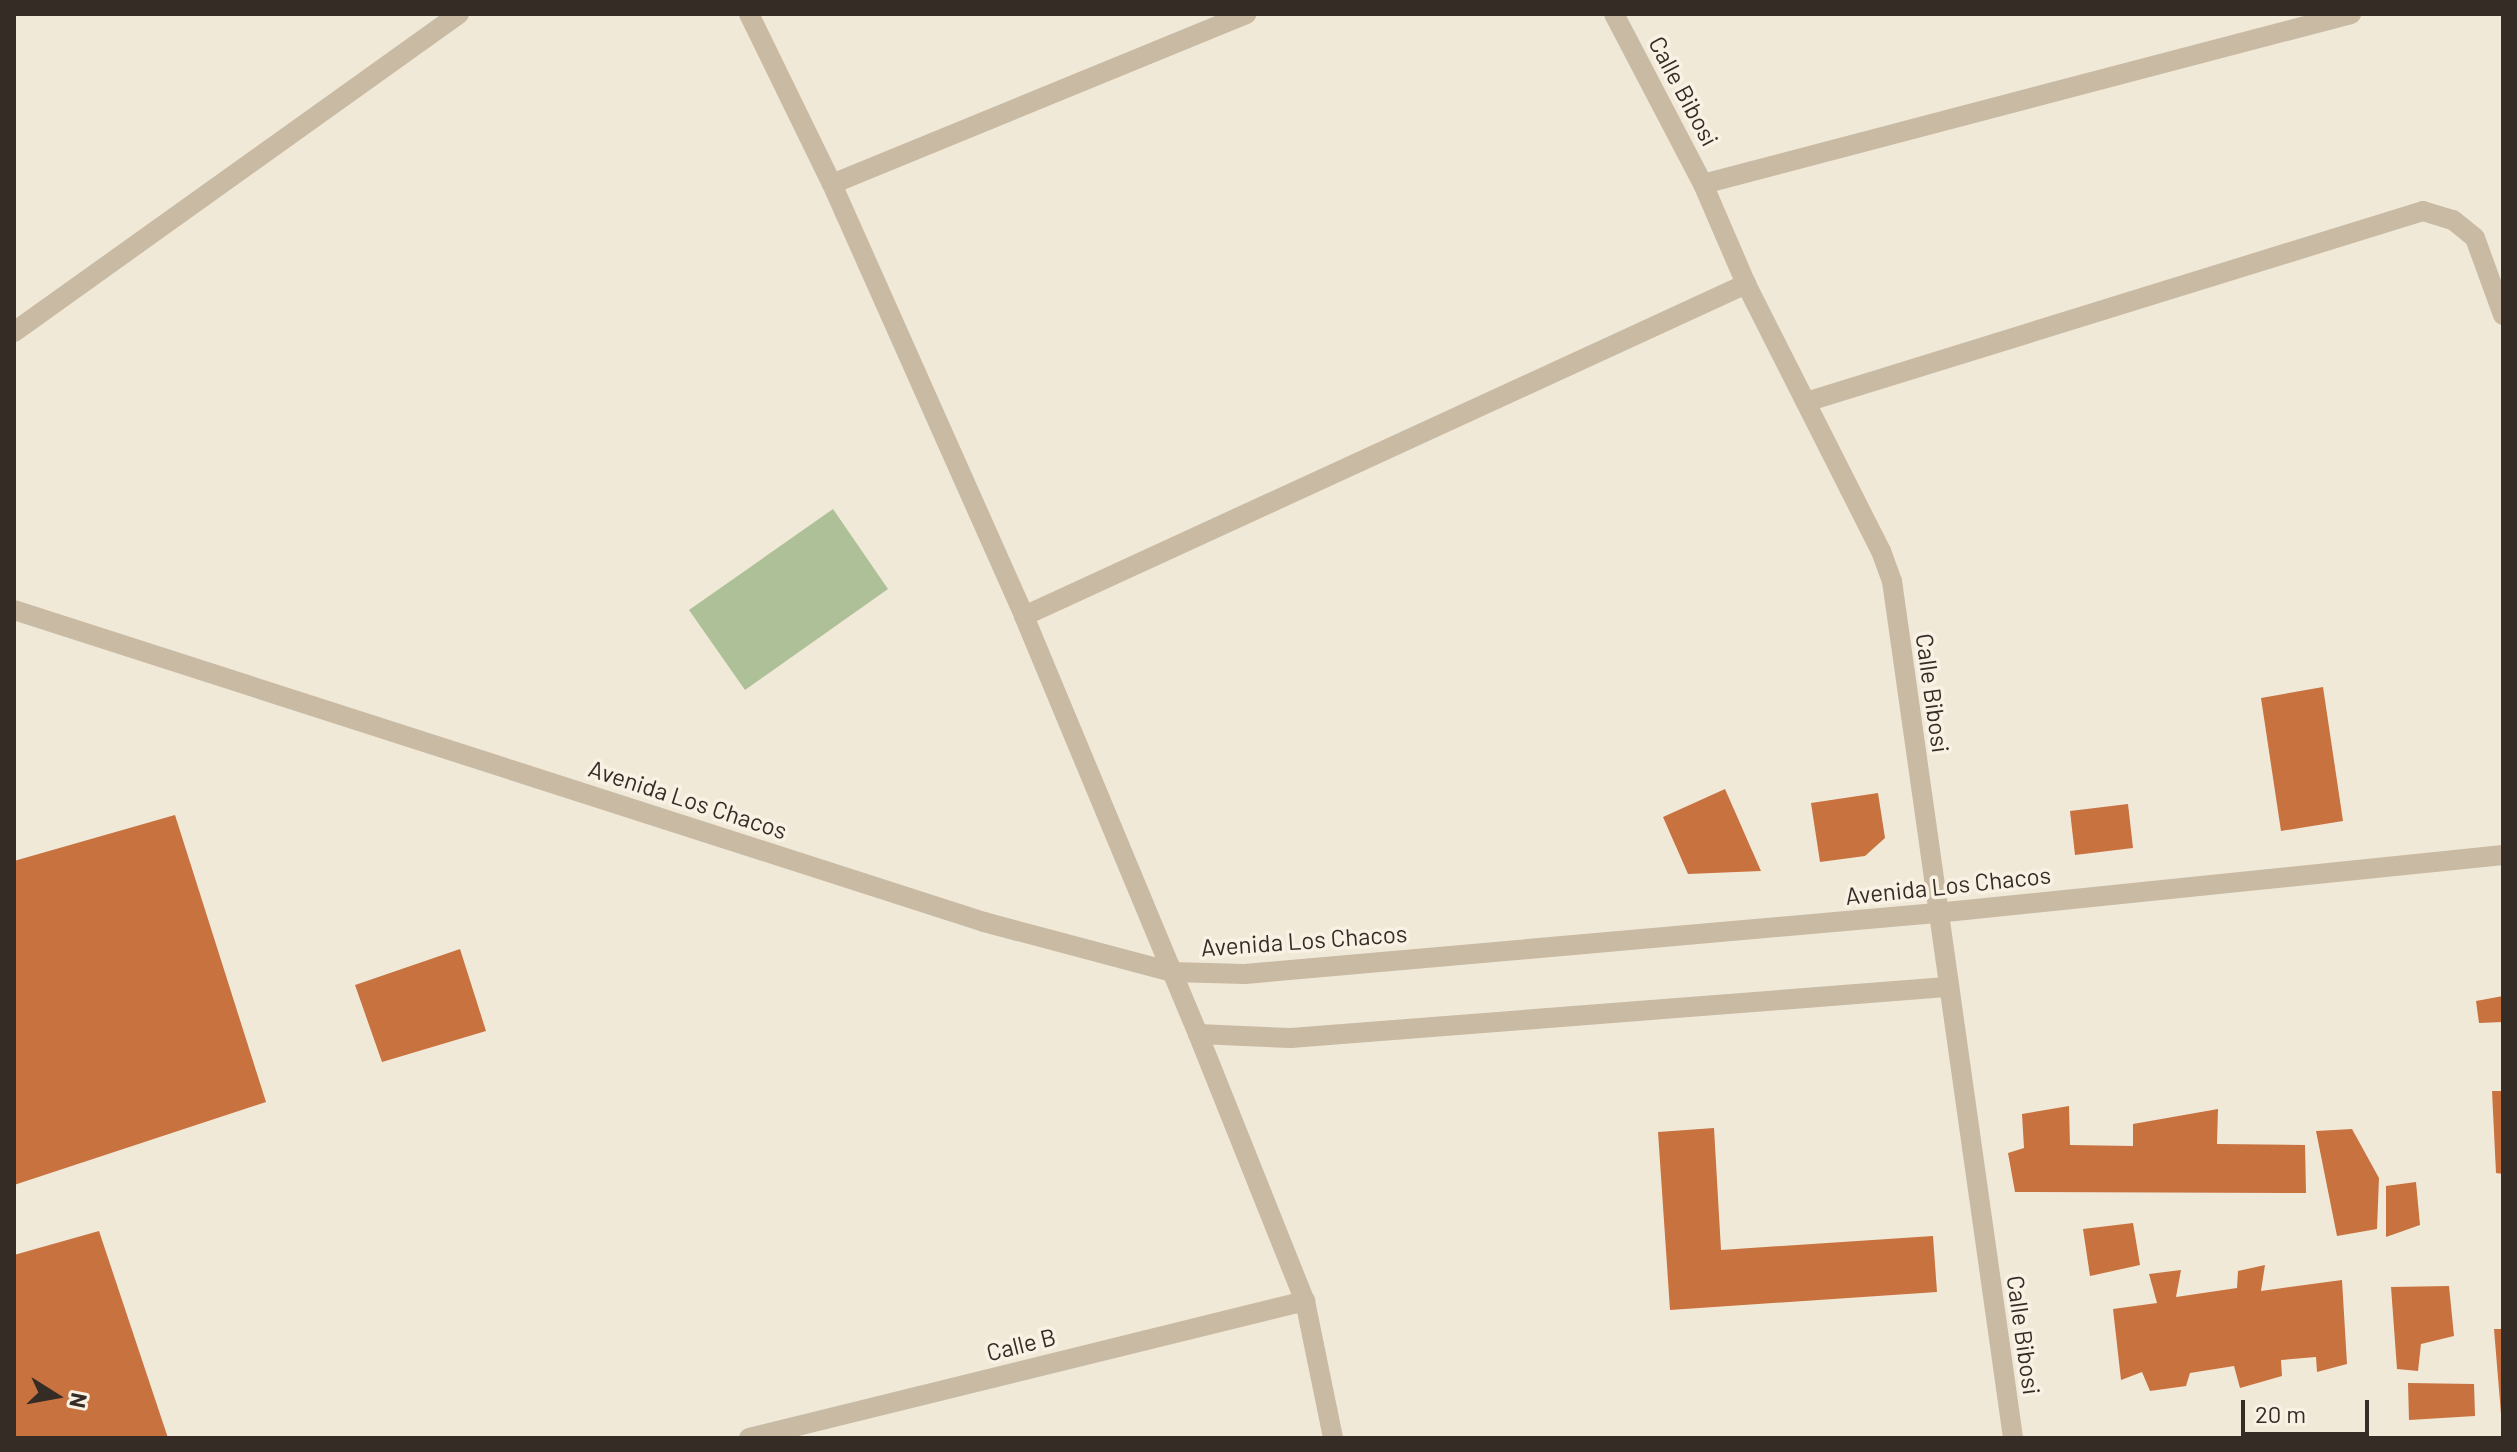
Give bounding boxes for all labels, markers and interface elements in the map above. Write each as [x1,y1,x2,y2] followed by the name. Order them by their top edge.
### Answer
[1643,31,1725,151] street label: Calle Bibosi
[1910,632,1956,754] street label: Calle Bibosi
[585,753,791,845] street label: Avenida Los Chacos
[1844,860,2052,910] street label: Avenida Los Chacos
[1200,918,1408,962] street label: Avenida Los Chacos
[2001,1274,2047,1396] street label: Calle Bibosi
[983,1322,1059,1366] street label: Calle B
[16,1356,96,1436] north arrow
[2245,1384,2373,1434] scale bar
[65,1391,94,1410] text: N
[2255,1399,2306,1428] text: 20 m

